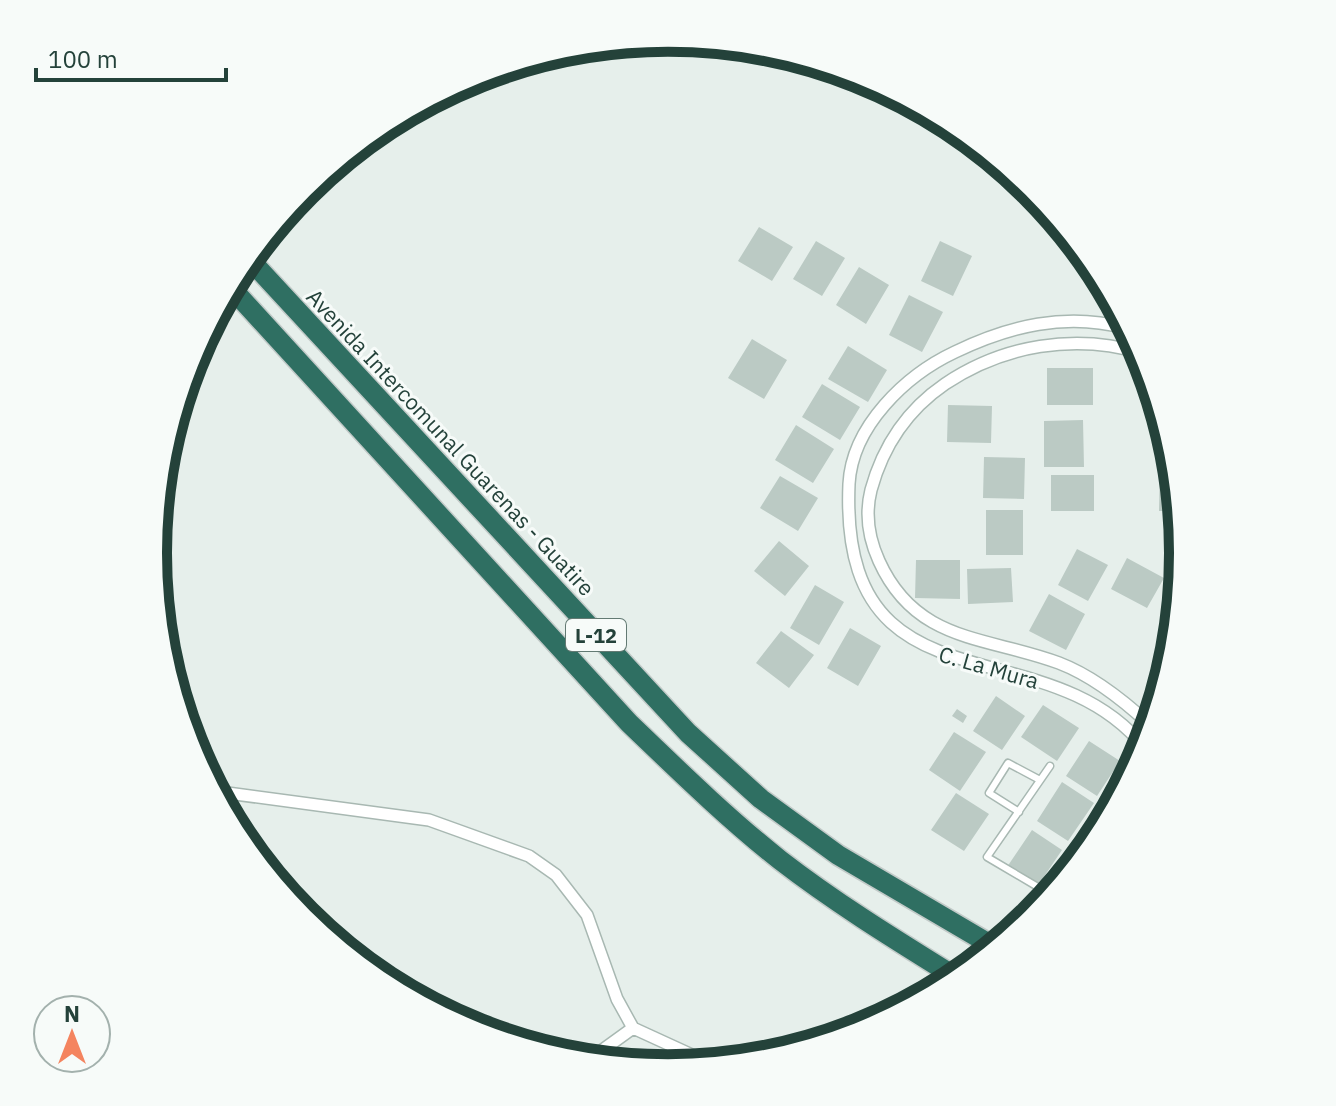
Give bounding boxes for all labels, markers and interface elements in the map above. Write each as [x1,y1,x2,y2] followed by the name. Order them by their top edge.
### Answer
[36,32,226,82] scale bar
[48,43,118,75] text: 100 m
[301,282,601,602] street label: Avenida Intercomunal Guarenas - Guatire
[566,619,626,651] road number: L-12
[936,639,1043,695] street label: C. La Mura
[32,994,112,1074] north arrow
[64,999,80,1028] text: N

